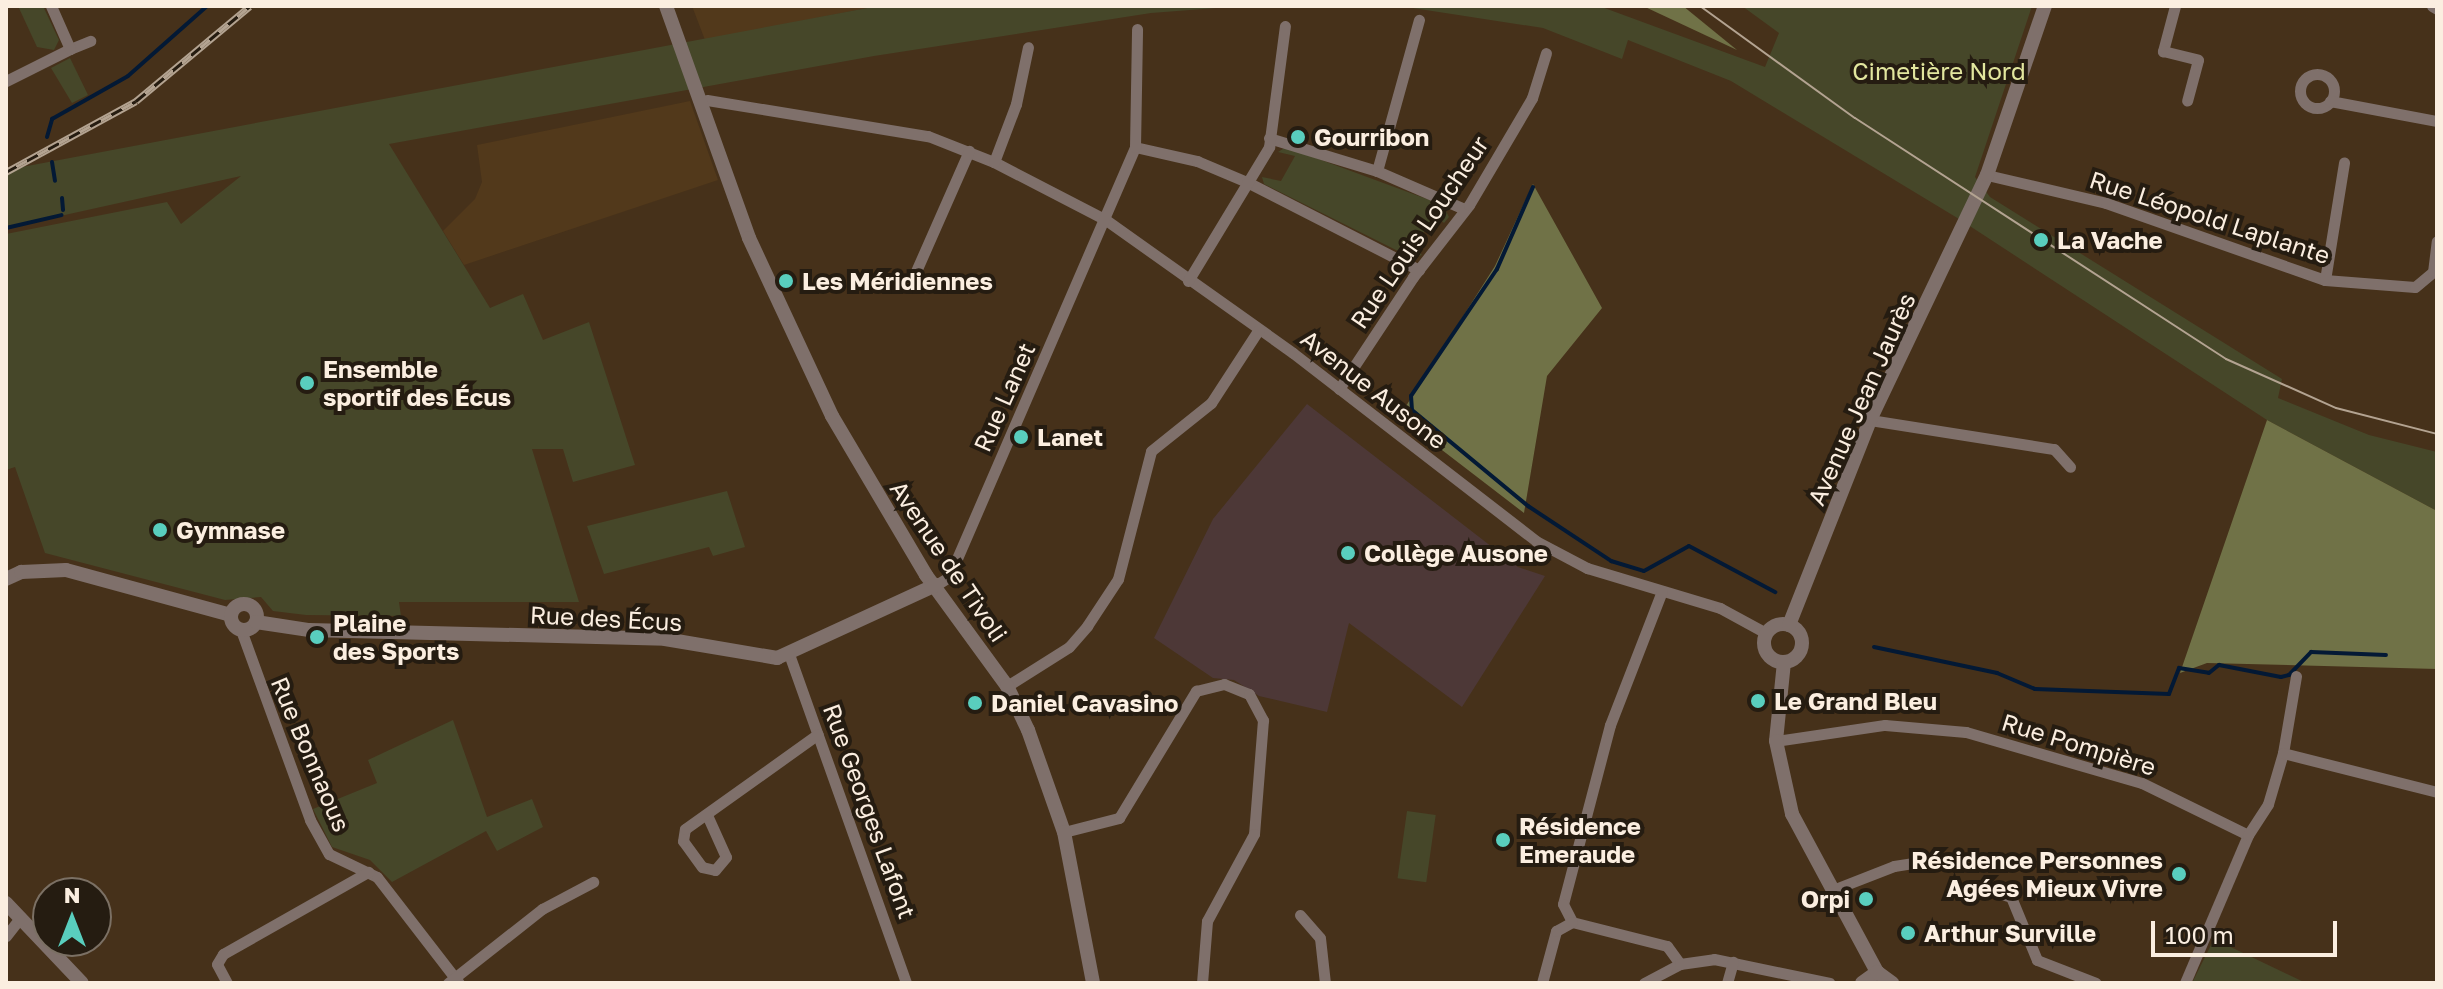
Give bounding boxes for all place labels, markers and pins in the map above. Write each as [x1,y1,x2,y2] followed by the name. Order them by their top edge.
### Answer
[1314,123,1429,151] place label: Gourribon
[1289,128,1307,146] marker: Gourribon
[2057,226,2163,254] place label: La Vache
[2032,231,2050,249] marker: La Vache
[802,267,993,295] place label: Les Méridiennes
[777,272,795,290] marker: Les Méridiennes
[323,355,511,411] place label: Ensemble sportif des Écus
[298,374,316,392] marker: Ensemble sportif des Écus
[1037,423,1103,451] place label: Lanet
[1012,428,1030,446] marker: Lanet
[176,516,285,544] place label: Gymnase
[151,521,169,539] marker: Gymnase
[1364,539,1548,567] place label: Collège Ausone
[1339,544,1357,562] marker: Collège Ausone
[333,609,459,665] place label: Plaine des Sports
[308,628,326,646] marker: Plaine des Sports
[1774,687,1937,715] place label: Le Grand Bleu
[991,689,1178,717] place label: Daniel Cavasino
[1749,692,1767,710] marker: Le Grand Bleu
[966,694,984,712] marker: Daniel Cavasino
[1519,812,1641,868] place label: Résidence Emeraude
[1494,831,1512,849] marker: Résidence Emeraude
[1911,846,2163,902] place label: Résidence Personnes Agées Mieux Vivre
[2170,865,2188,883] marker: Résidence Personnes Agées Mieux Vivre
[1801,885,1850,913] place label: Orpi
[1857,890,1875,908] marker: Orpi
[1924,919,2096,947] place label: Arthur Surville
[1899,924,1917,942] marker: Arthur Surville

